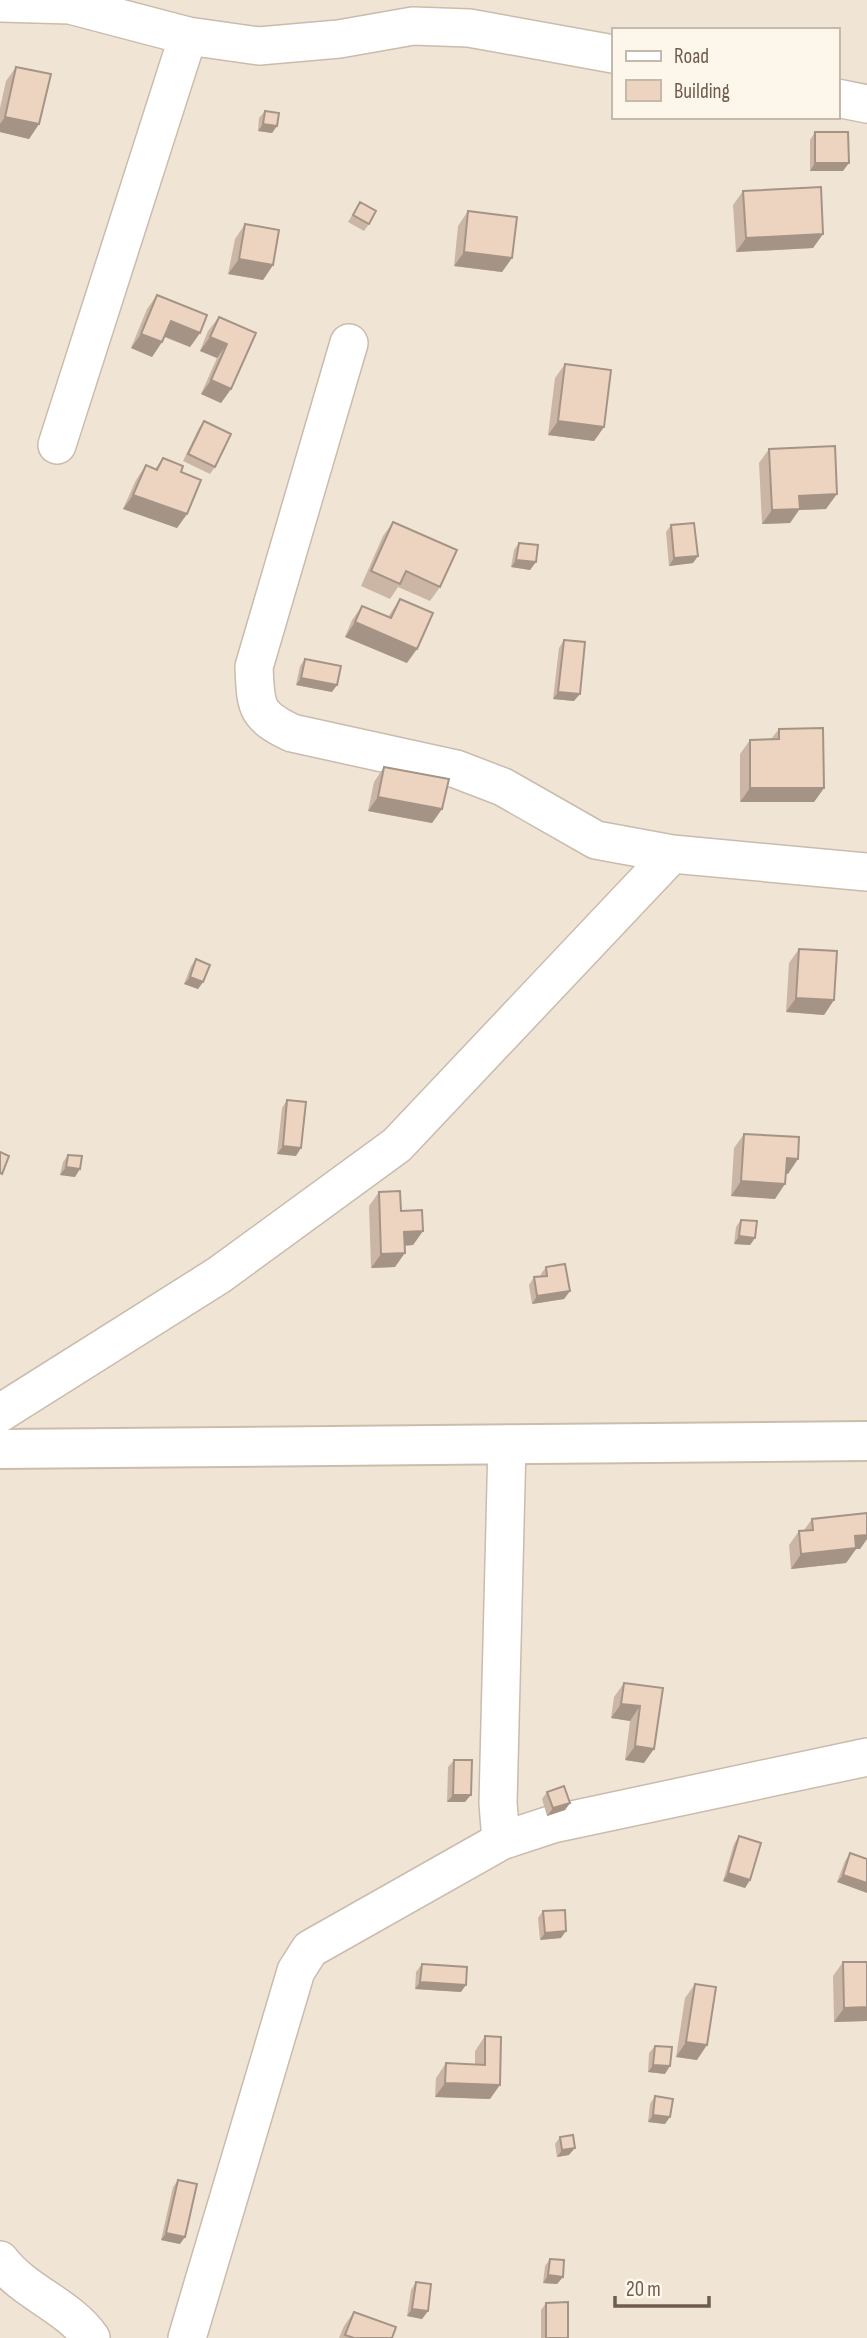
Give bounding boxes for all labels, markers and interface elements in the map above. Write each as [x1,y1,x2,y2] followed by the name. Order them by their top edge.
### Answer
[612,28,839,119] legend
[674,44,709,69] text: Road
[674,79,730,104] text: Building
[615,2264,710,2308] scale bar
[626,2277,661,2302] text: 20 m

